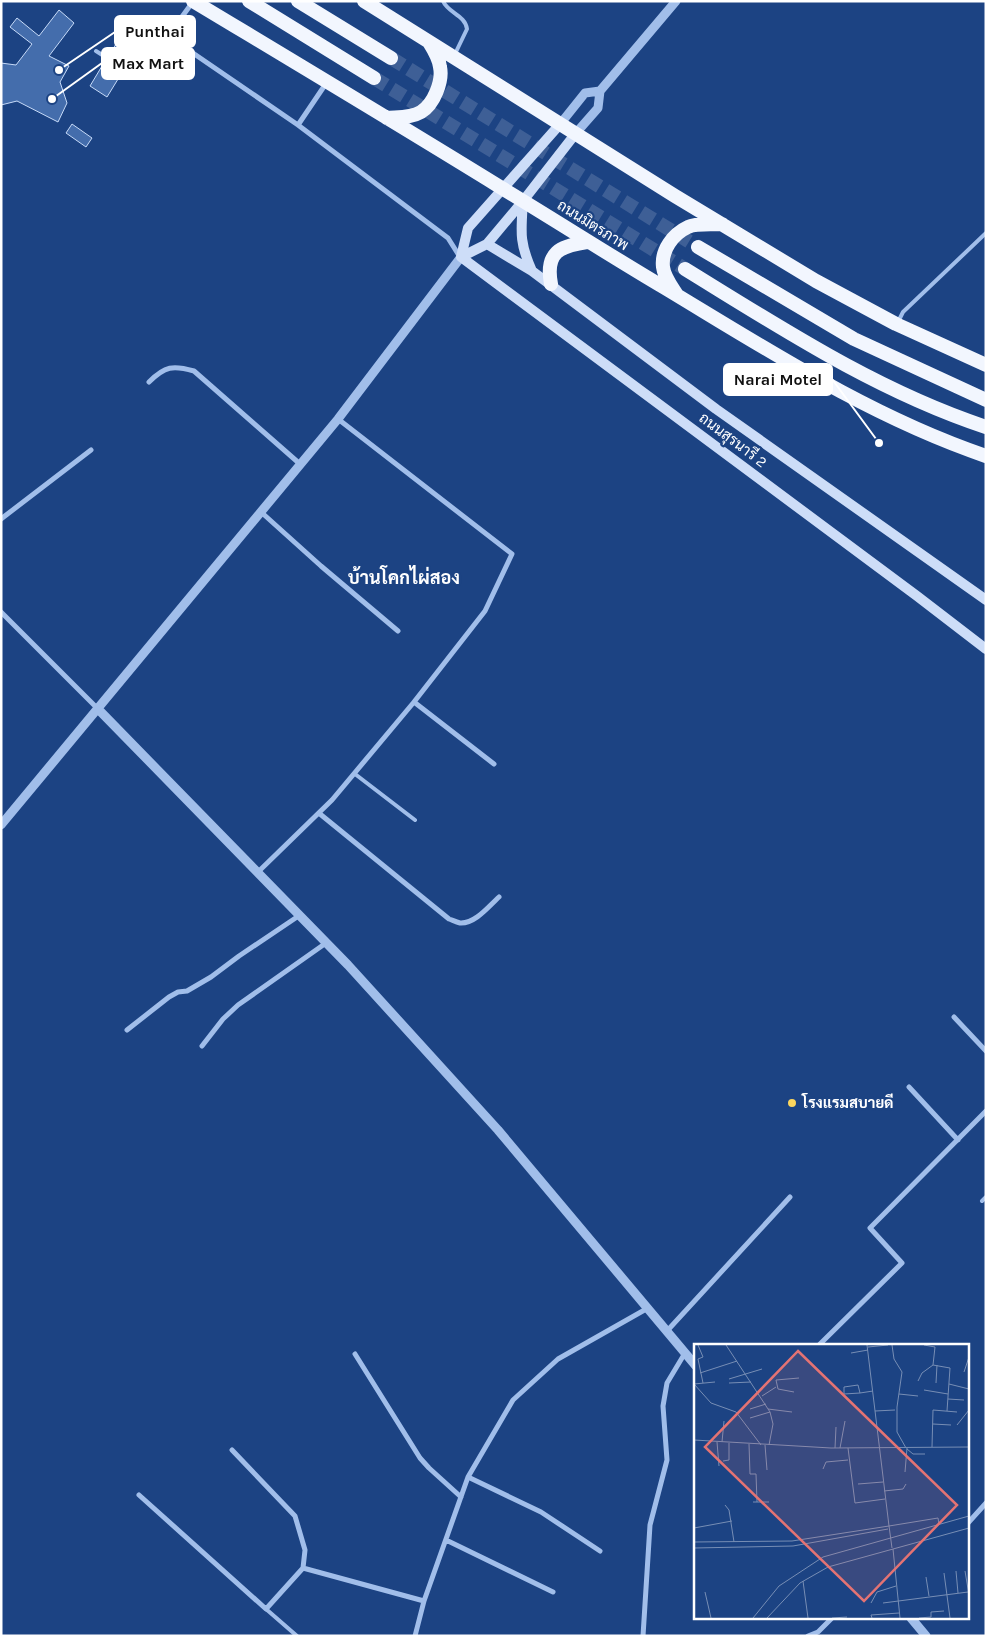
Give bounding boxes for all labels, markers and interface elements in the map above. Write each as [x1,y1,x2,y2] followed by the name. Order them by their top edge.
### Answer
[115,16,195,47] callout: Punthai
[125,22,185,41] text: Punthai
[102,48,194,79] callout: Max Mart
[112,54,184,73] text: Max Mart
[554,196,632,254] street label: ถนนมิตรภาพ
[724,364,832,395] callout: Narai Motel
[734,370,822,389] text: Narai Motel
[694,408,771,473] street label: ถนนสุรนารี 2
[348,565,460,589] district label: บ้านโคกไผ่สอง
[801,1092,894,1112] place label: โรงแรมสบายดี
[786,1097,798,1109] marker: โรงแรมสบายดี
[694,1344,970,1620] inset map

